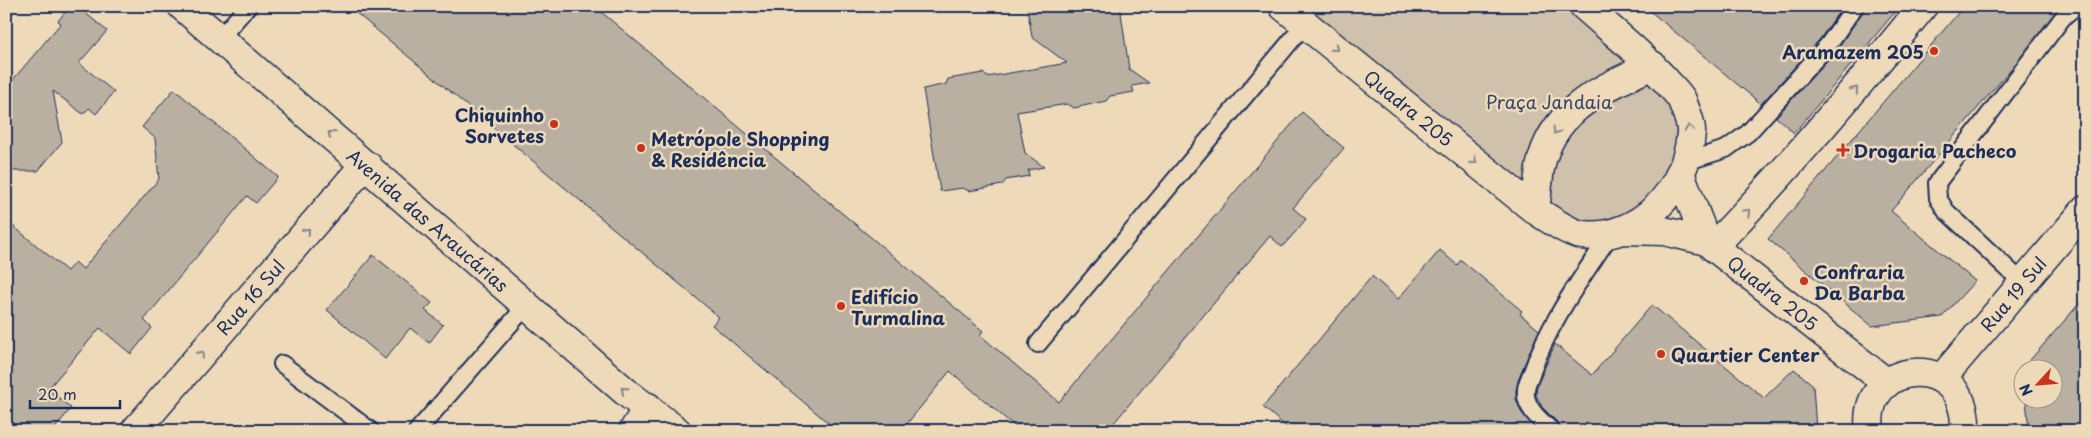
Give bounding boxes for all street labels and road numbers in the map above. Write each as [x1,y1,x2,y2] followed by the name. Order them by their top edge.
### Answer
[1358,63,1460,153] street label: Quadra 205
[341,142,515,298] street label: Avenida das Araucárias
[1722,249,1824,337] street label: Quadra 205
[1973,251,2053,337] street label: Rua 19 Sul
[210,253,290,341] street label: Rua 16 Sul

